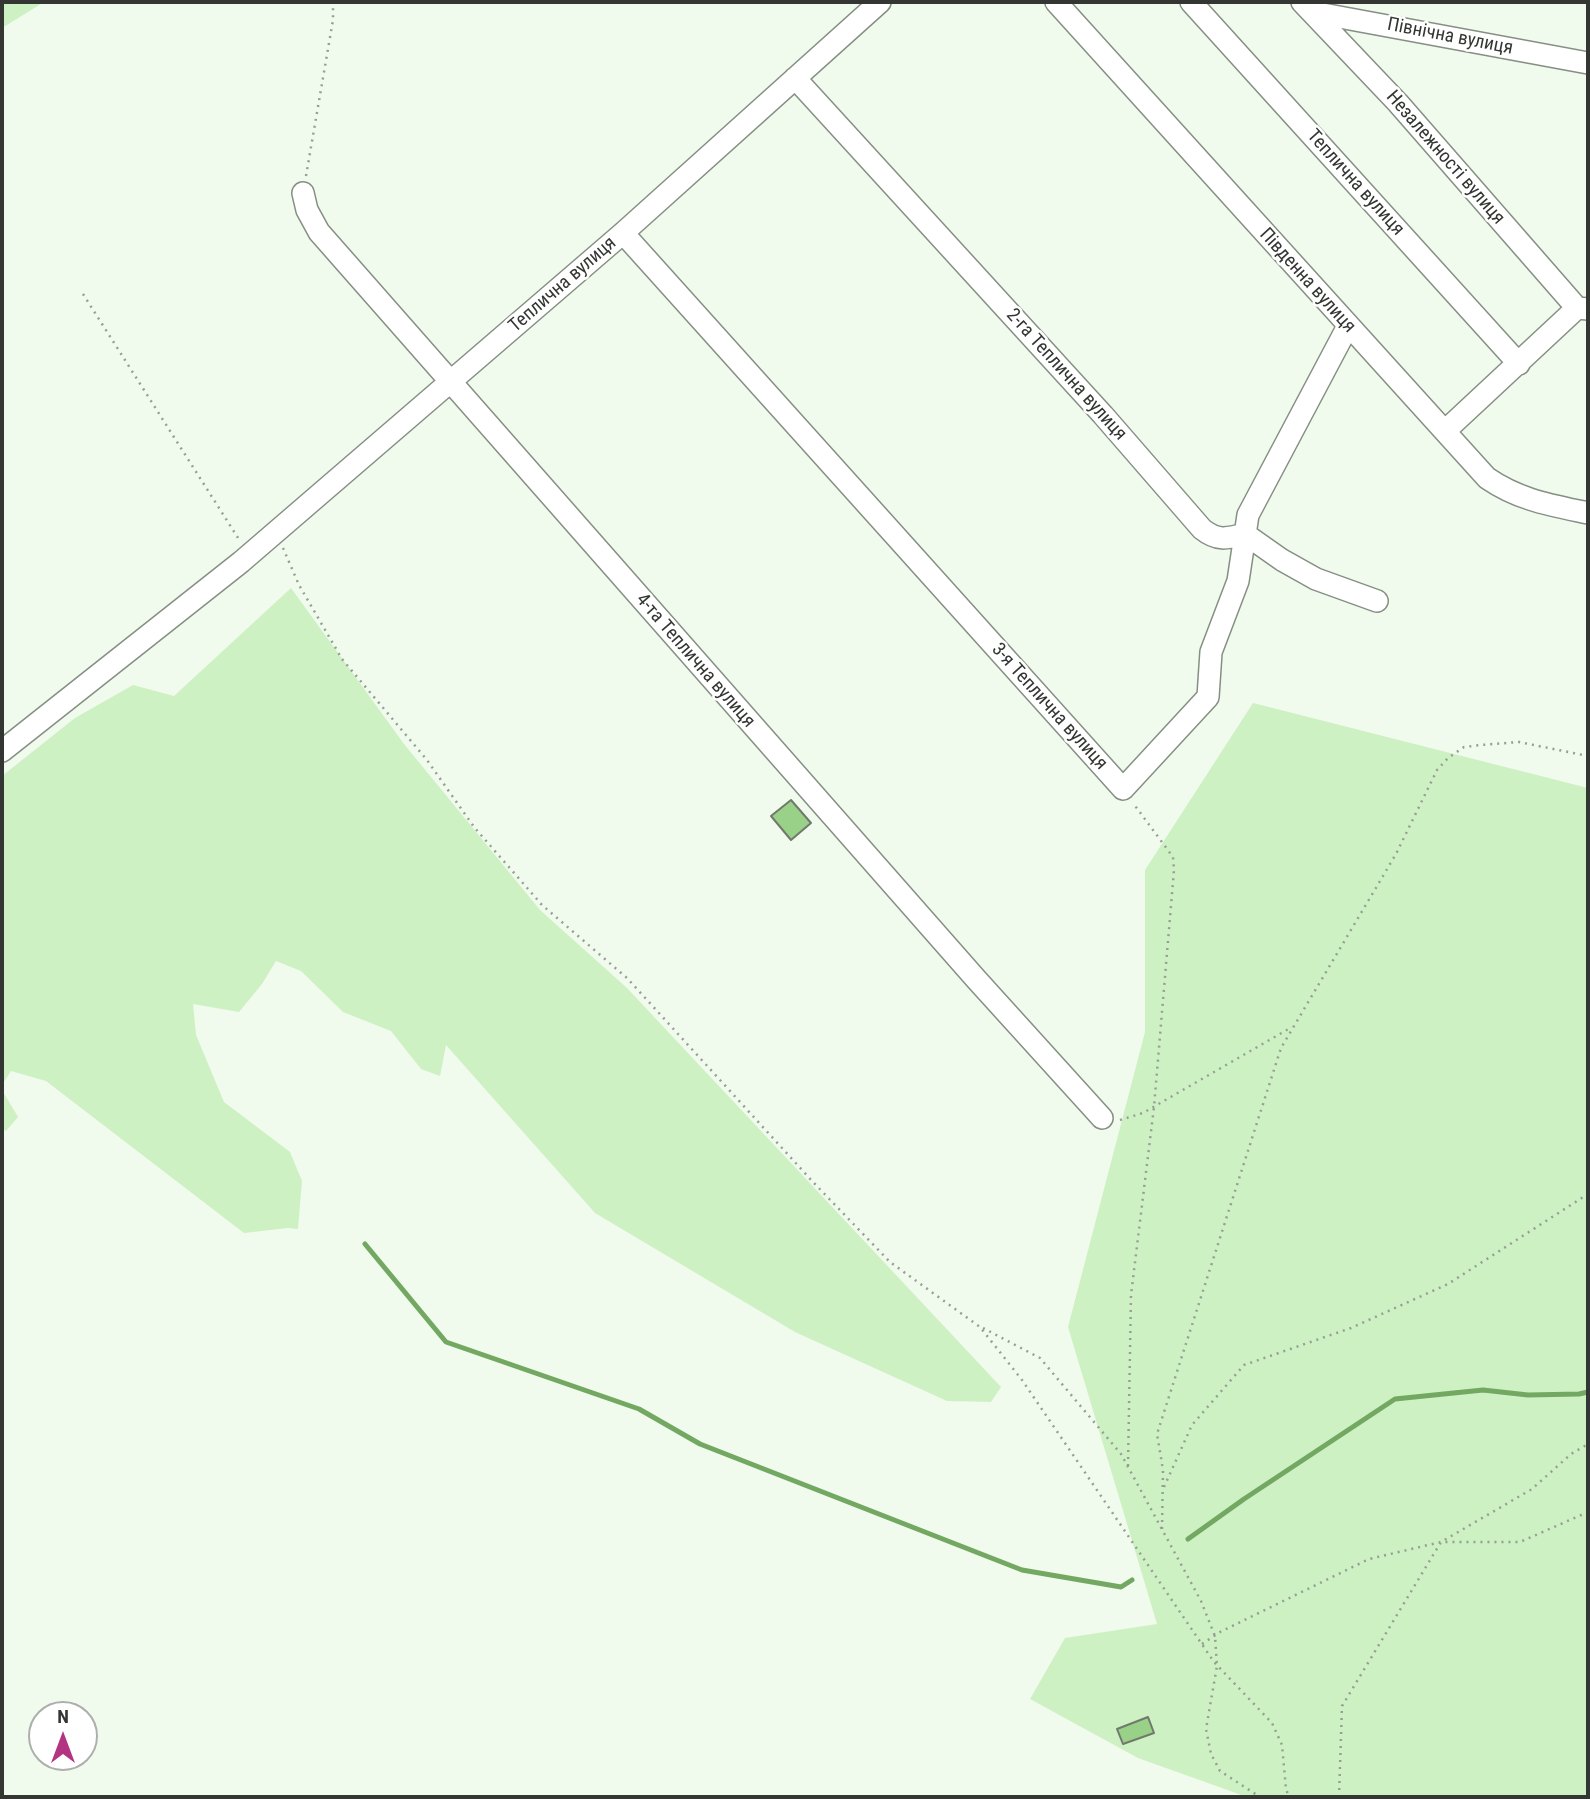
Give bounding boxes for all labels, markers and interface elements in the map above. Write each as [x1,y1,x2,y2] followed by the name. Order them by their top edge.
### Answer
[1385,14,1515,60] street label: Північна вулиця
[1381,86,1509,230] street label: Незалежності вулиця
[1301,125,1409,241] street label: Теплична вулиця
[1254,224,1360,338] street label: Південна вулиця
[505,232,621,338] street label: Теплична вулиця
[1001,304,1131,446] street label: 2-га Теплична вулиця
[631,589,759,733] street label: 4-та Теплична вулиця
[986,639,1112,775] street label: 3-я Теплична вулиця
[28,1701,98,1771] north arrow
[57,1705,69,1728] text: N

